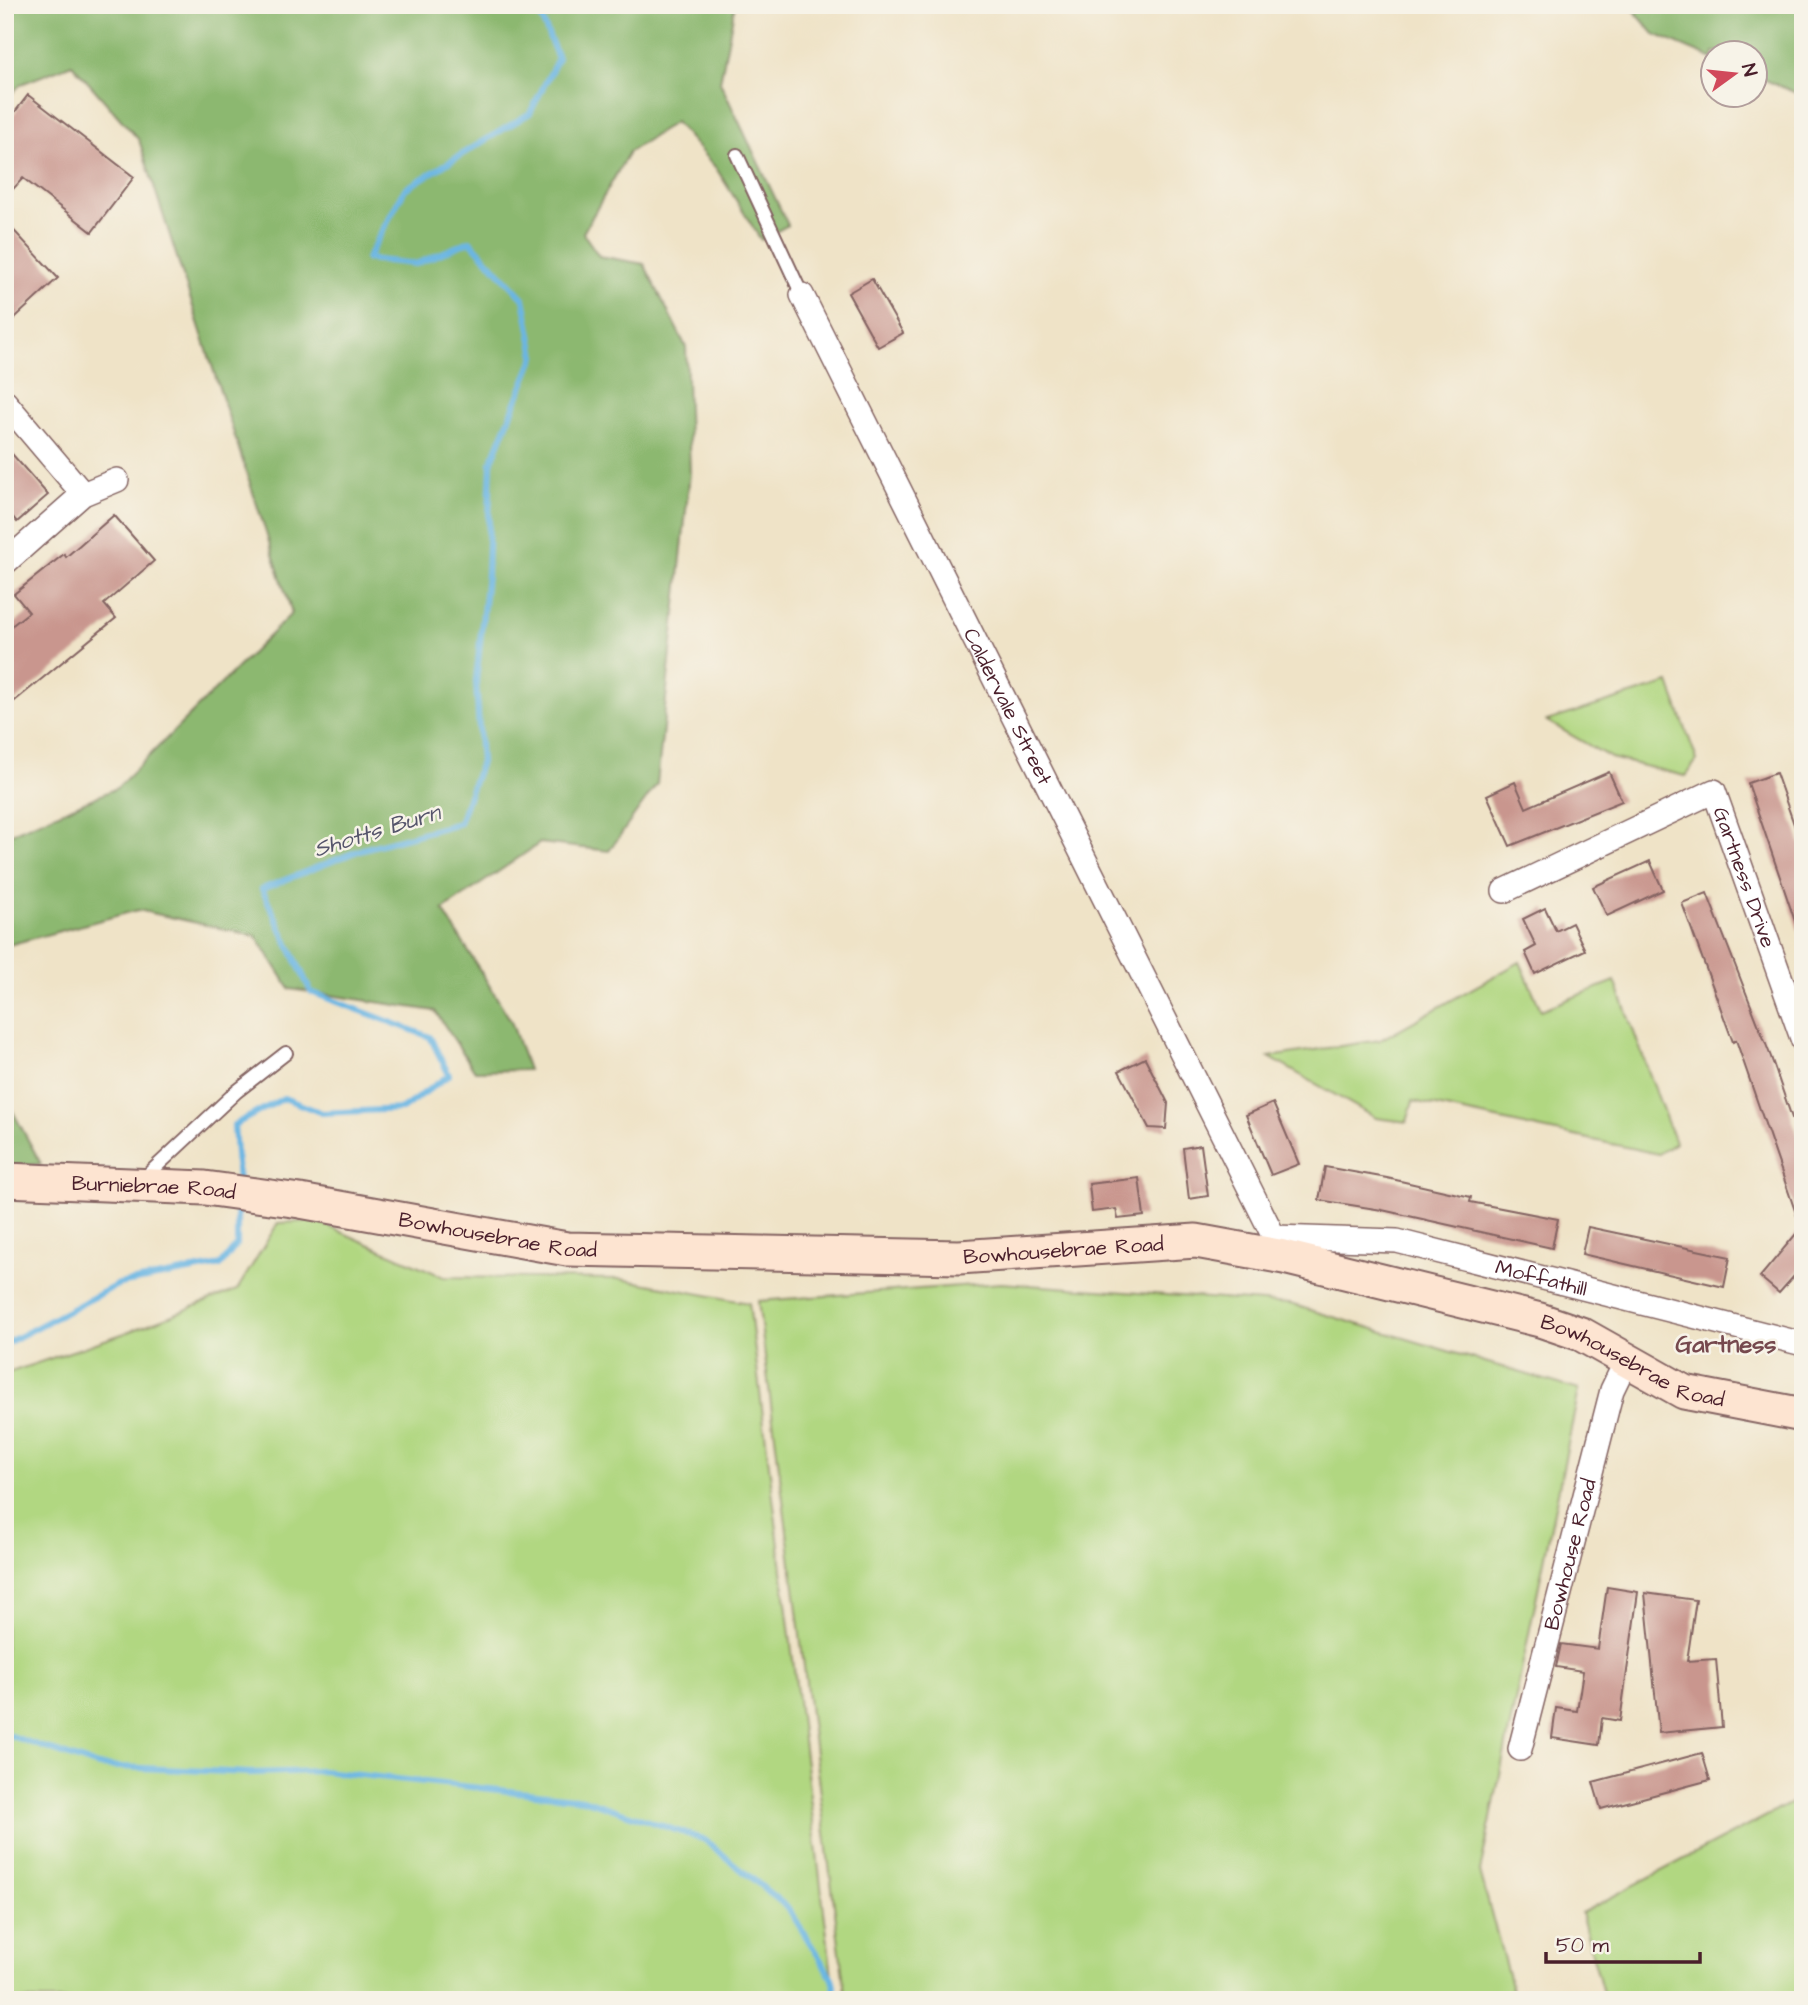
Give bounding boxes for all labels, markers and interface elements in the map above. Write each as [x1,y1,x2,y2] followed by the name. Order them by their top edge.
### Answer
[1700,38,1770,108] north arrow
[1734,61,1764,79] text: N
[957,623,1060,790] street label: Caldervale Street
[310,796,447,865] water label: Shotts Burn
[1706,803,1783,951] street label: Gartness Drive
[71,1168,238,1207] street label: Burniebrae Road
[396,1205,598,1264] street label: Bowhousebrae Road
[962,1229,1165,1271] street label: Bowhousebrae Road
[1492,1252,1590,1303] street label: Moffathill
[1537,1307,1727,1414] street label: Bowhousebrae Road
[1676,1328,1776,1362] district label: Gartness
[1537,1475,1603,1633] street label: Bowhouse Road
[1546,1921,1700,1965] scale bar
[1556,1931,1610,1960] text: 50 m

